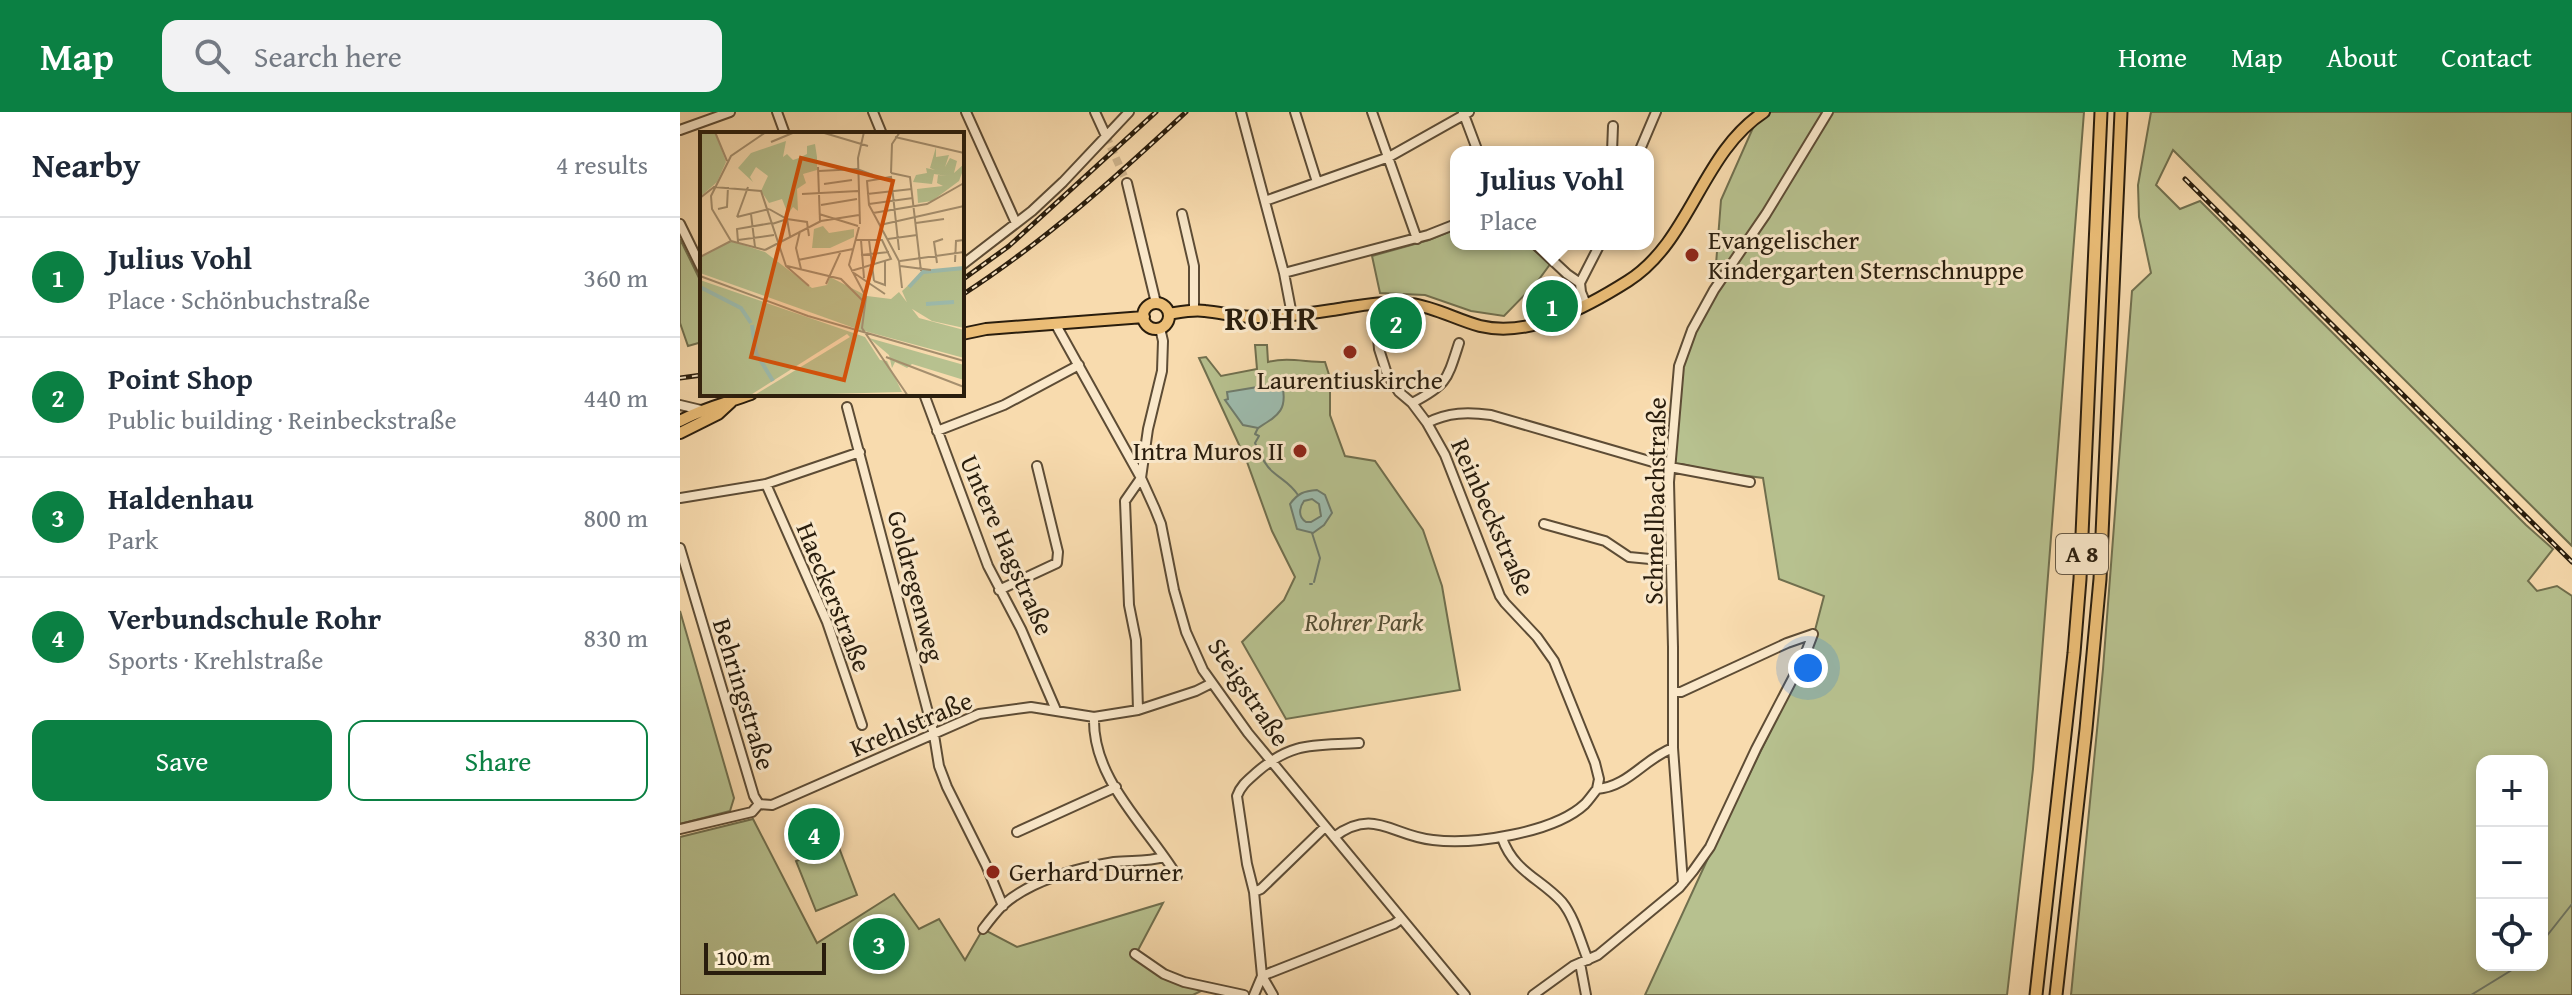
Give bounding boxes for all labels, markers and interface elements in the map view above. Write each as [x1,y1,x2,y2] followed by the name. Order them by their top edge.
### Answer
[162,20,722,92] search box
[40,28,114,84] text: Map
[190,34,234,78] icon: search
[254,34,402,78] text: Search here
[2118,36,2187,77] text: Home
[2231,36,2283,77] text: Map
[2327,36,2397,77] text: About
[2441,36,2532,77] text: Contact
[700,132,964,396] inset map
[32,140,141,189] text: Nearby
[556,145,648,184] text: 4 results
[1450,146,1654,250] popup
[1480,157,1624,201] text: Julius Vohl
[1480,201,1537,240] text: Place
[1708,220,2024,289] place label: Evangelischer Kindergarten Sternschnuppe
[108,236,252,280] text: Julius Vohl
[1683,246,1701,264] marker: Evangelischer Kindergarten Sternschnuppe
[51,258,65,297] text: 1
[583,258,648,297] text: 360 m
[1526,276,1578,336] pin: 1
[108,280,370,319] text: Place · Schönbuchstraße
[1224,293,1320,342] district label: ROHR
[1370,293,1422,353] pin: 2
[1341,343,1359,361] marker: Laurentiuskirche
[108,356,253,400] text: Point Shop
[1257,360,1443,399] place label: Laurentiuskirche
[51,378,65,417] text: 2
[583,378,648,417] text: 440 m
[1633,397,1676,605] street label: Schmellbachstraße
[108,400,457,439] text: Public building · Reinbeckstraße
[1133,431,1284,470] place label: Intra Muros II
[1441,432,1546,602] street label: Reinbeckstraße
[1291,442,1309,460] marker: Intra Muros II
[950,448,1065,641] street label: Untere Hagstraße
[108,476,253,520] text: Haldenhau
[51,498,65,537] text: 3
[583,498,648,537] text: 800 m
[878,506,955,666] street label: Goldregenweg
[787,516,882,677] street label: Haeckerstraße
[108,520,158,559] text: Park
[2056,534,2108,574] road number: A 8
[108,596,381,640] text: Verbundschule Rohr
[1304,602,1424,641] park label: Rohrer Park
[703,613,786,775] street label: Behringstraße
[51,618,65,657] text: 4
[583,618,648,657] text: 830 m
[1199,629,1300,754] street label: Steigstraße
[108,640,323,679] text: Sports · Krehlstraße
[1788,648,1828,688] your location
[844,680,978,767] street label: Krehlstraße
[32,720,332,801] button: Save
[348,720,648,801] button: Share
[2476,755,2548,971] map controls
[2476,755,2548,827] button: +
[788,804,840,864] pin: 4
[2476,827,2548,899] button: −
[1009,852,1183,891] place label: Gerhard Durner
[984,863,1002,881] marker: Gerhard Durner
[2476,899,2548,971] button: locate
[853,914,905,974] pin: 3
[704,939,826,975] scale bar
[716,941,771,973] text: 100 m

